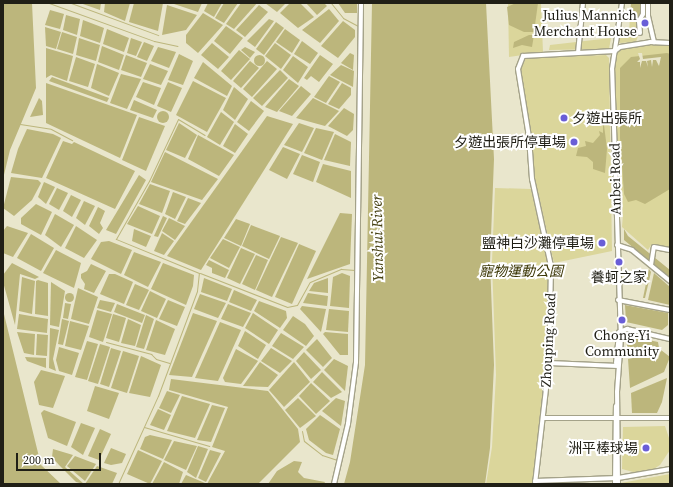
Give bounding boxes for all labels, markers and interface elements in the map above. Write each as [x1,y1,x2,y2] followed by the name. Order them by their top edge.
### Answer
[534,7,637,40] place label: Julius Mannich Merchant House
[640,18,650,28] marker: Julius Mannich Merchant House
[572,110,642,126] place label: 夕遊出張所
[559,113,569,123] marker: 夕遊出張所
[454,134,566,150] place label: 夕遊出張所停車場
[569,137,579,147] marker: 夕遊出張所停車場
[606,143,624,215] street label: Anbei Road
[367,194,387,282] water label: Yanshui River
[482,235,594,251] place label: 鹽神白沙灘停車場
[597,238,607,248] marker: 鹽神白沙灘停車場
[614,257,624,267] marker: 養蚵之家
[479,263,563,279] park label: 寵物運動公園
[591,269,647,285] place label: 養蚵之家
[537,292,559,388] street label: Zhouping Road
[617,315,627,325] marker: Chong-Yi Community
[585,327,659,360] place label: Chong-Yi Community
[568,440,638,456] place label: 洲平棒球場
[641,443,651,453] marker: 洲平棒球場
[18,445,103,471] scale bar
[23,452,55,468] text: 200 m

